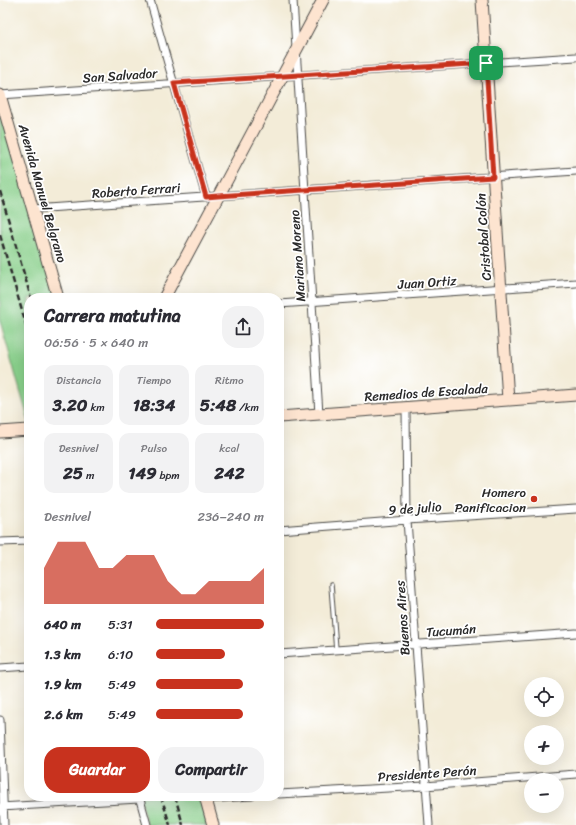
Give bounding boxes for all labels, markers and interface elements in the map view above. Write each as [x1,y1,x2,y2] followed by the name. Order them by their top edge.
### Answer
[469,46,503,80] pin
[475,52,497,74] icon: arrive
[82,61,159,90] street label: San Salvador
[11,120,74,266] street label: Avenida Manuel Belgrano
[91,176,181,205] street label: Roberto Ferrari
[469,192,498,281] street label: Cristobal Colón
[283,209,312,303] street label: Mariano Moreno
[396,269,458,296] street label: Juan Ortiz
[44,300,181,332] text: Carrera matutina
[222,306,264,348] button: share
[44,331,148,354] text: 06:56 · 5 × 640 m
[56,371,101,390] text: Distancia
[137,371,171,390] text: Tiempo
[215,371,244,390] text: Ritmo
[364,377,489,408] street label: Remedios de Escalada
[53,390,88,420] text: 3.20
[133,390,175,420] text: 18:34
[200,390,236,420] text: 5:48
[88,398,105,417] text: km
[236,398,259,417] text: /km
[59,439,99,458] text: Desnivel
[141,439,167,458] text: Pulso
[219,439,239,458] text: kcal
[63,458,83,488] text: 25
[128,458,157,488] text: 149
[214,458,244,488] text: 242
[83,466,94,485] text: m
[157,466,180,485] text: bpm
[455,481,527,519] place label: Homero Panificacion
[529,494,539,504] marker: Homero Panificacion
[388,495,443,522] street label: 9 de julio
[44,505,91,528] text: Desnivel
[197,505,264,528] text: 236–240 m
[388,579,417,656] street label: Buenos Aires
[44,613,81,636] text: 640 m
[108,613,133,636] text: 5:31
[425,617,477,644] street label: Tucumán
[44,643,81,666] text: 1.3 km
[108,643,133,666] text: 6:10
[44,673,82,696] text: 1.9 km
[108,673,136,696] text: 5:49
[524,677,564,813] map controls
[524,677,564,717] button: locate
[44,703,83,726] text: 2.6 km
[108,703,136,726] text: 5:49
[524,725,564,765] button: +
[44,747,150,793] button: Guardar
[158,747,264,793] button: Compartir
[377,759,477,788] street label: Presidente Perón
[524,773,564,813] button: −

